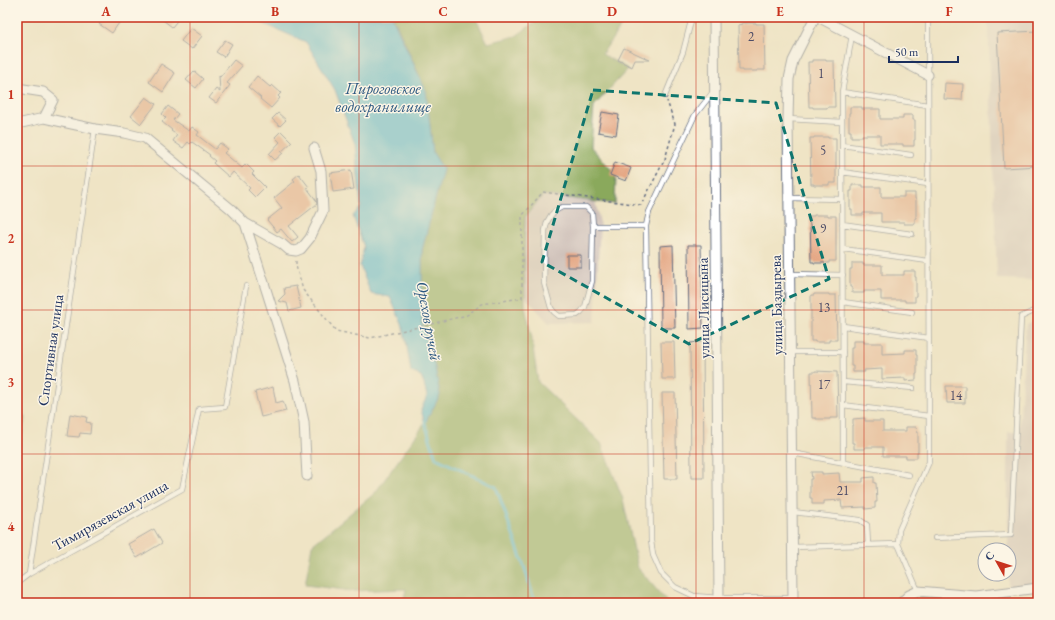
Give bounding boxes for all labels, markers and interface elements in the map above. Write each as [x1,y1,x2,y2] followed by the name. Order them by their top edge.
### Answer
[100,3,111,20] text: A
[271,3,279,20] text: B
[438,3,448,20] text: C
[607,3,617,20] text: D
[776,3,784,20] text: E
[945,3,953,20] text: F
[748,28,755,45] house number: 2
[889,38,958,64] scale bar
[895,44,919,60] text: 50 m
[818,65,824,82] house number: 1
[335,78,431,117] water label: Пироговское водохранилище
[8,86,15,103] text: 1
[820,142,826,159] house number: 5
[820,220,827,237] house number: 9
[8,230,15,247] text: 2
[766,255,786,355] street label: улица Баздырева
[693,257,713,359] street label: улица Лисицына
[412,280,446,362] water label: Орехов ручей
[33,293,67,407] street label: Спортивная улица
[818,299,830,316] house number: 13
[8,374,15,391] text: 3
[818,376,831,393] house number: 17
[950,387,963,404] house number: 14
[49,475,171,555] street label: Тимирязевская улица
[837,482,849,499] house number: 21
[8,518,15,535] text: 4
[977,542,1017,582] north arrow
[981,548,997,563] text: С

